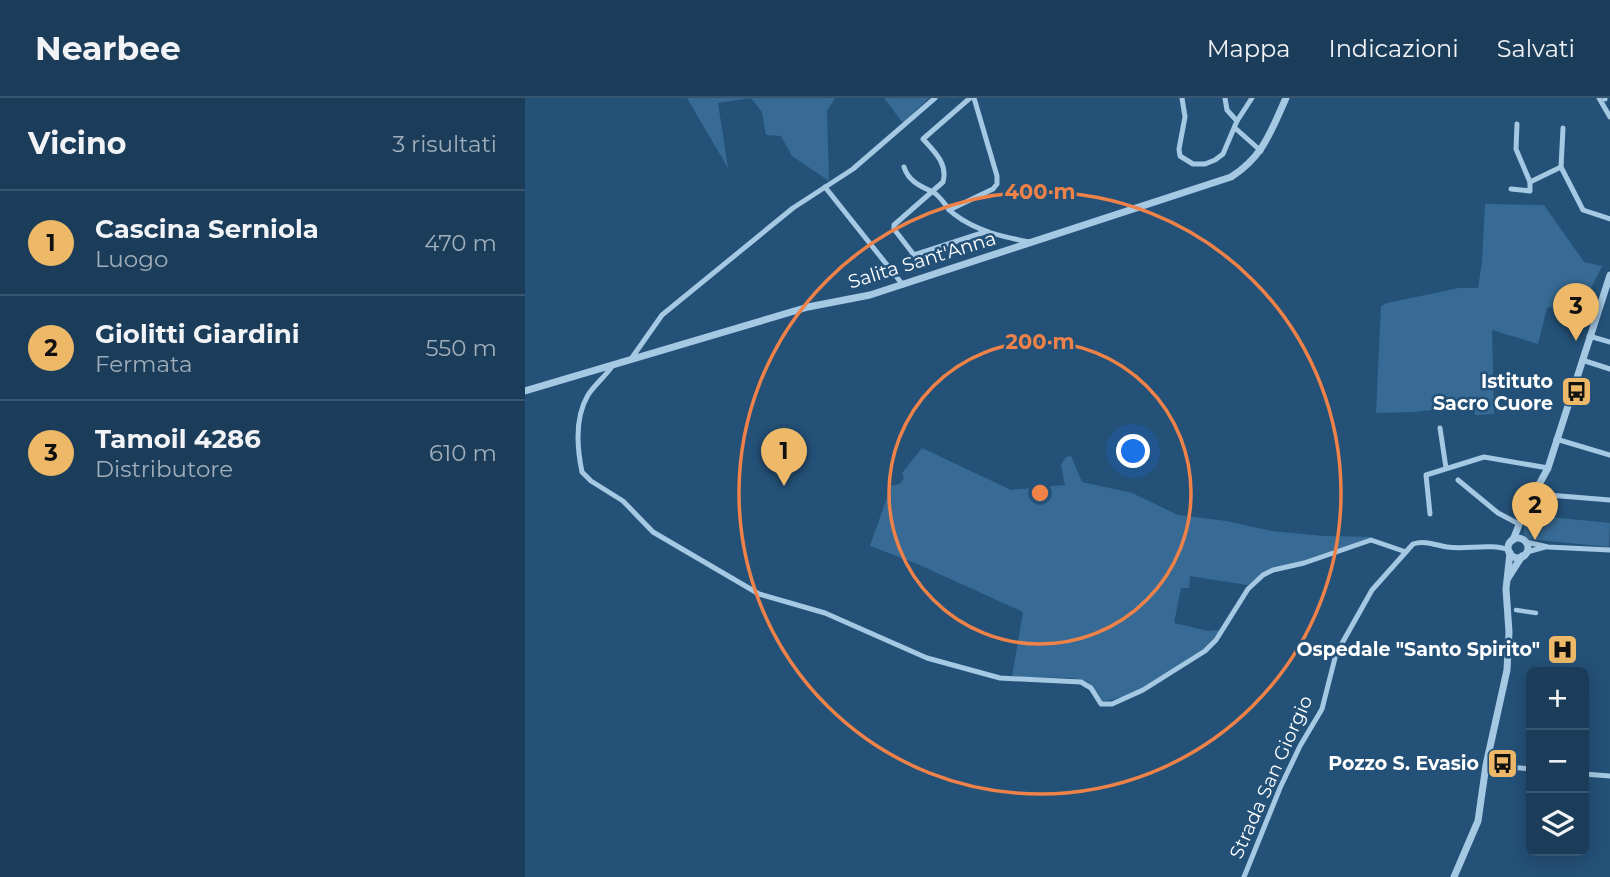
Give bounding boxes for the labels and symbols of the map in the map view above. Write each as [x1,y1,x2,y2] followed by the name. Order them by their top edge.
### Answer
[1005,179,1075,204] text: 400 m
[845,227,999,293] street label: Salita Sant'Anna
[1553,283,1599,341] pin: 3
[1006,329,1074,354] text: 200 m
[1433,370,1553,415] place label: Istituto Sacro Cuore
[1559,375,1593,409] bus stop icon: Istituto Sacro Cuore
[761,428,807,486] pin: 1
[1116,434,1150,468] your location
[1028,481,1052,505] centre of rings
[1512,482,1558,540] pin: 2
[1546,632,1580,666] hospital icon: Ospedale "Santo Spirito"
[1297,638,1540,661] place label: Ospedale "Santo Spirito"
[1225,692,1317,862] street label: Strada San Giorgio
[1485,746,1519,780] bus stop icon: Pozzo S. Evasio
[1328,752,1479,775] place label: Pozzo S. Evasio

